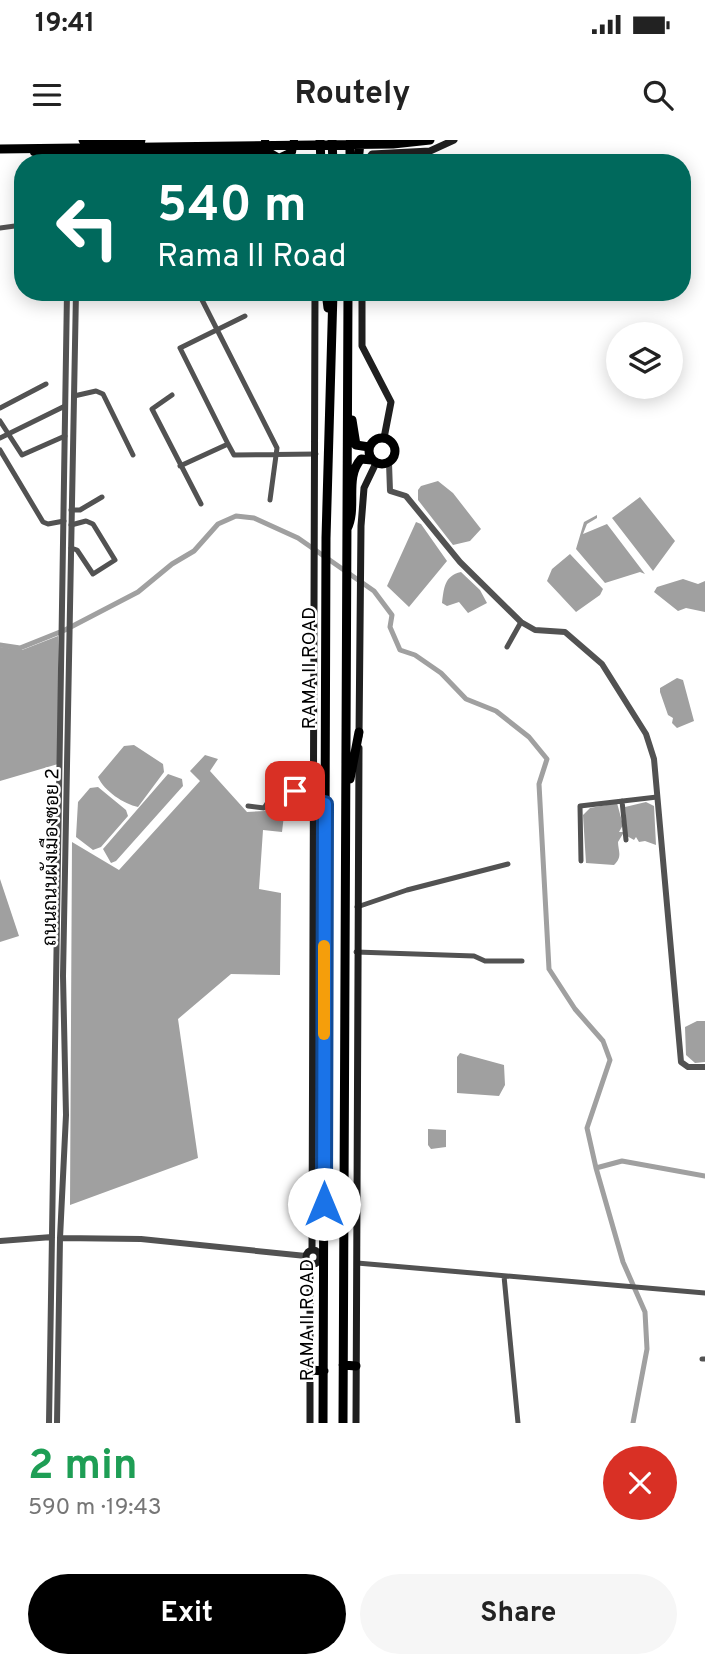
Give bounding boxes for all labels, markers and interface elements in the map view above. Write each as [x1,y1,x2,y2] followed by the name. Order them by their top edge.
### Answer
[35,8,95,41] text: 19:41
[295,75,410,115] text: Routely
[28,76,66,114] icon: menu
[639,76,677,114] icon: search
[157,177,307,239] text: 540 m
[42,182,133,273] icon: left
[157,238,346,278] text: Rama II Road
[606,322,683,399] map controls
[606,322,683,399] button: layers
[298,607,322,729] street label: RAMA II ROAD
[265,761,325,821] pin
[37,768,66,946] street label: ถนนถนนผังเมืองซอย 2
[276,772,314,810] icon: arrive
[287,1167,361,1241] position arrow
[296,1259,320,1381] street label: RAMA II ROAD
[28,1441,138,1494] text: 2 min
[603,1446,677,1520] button: close
[28,1494,162,1523] text: 590 m · 19:43
[28,1574,346,1654] button: Exit
[360,1574,677,1654] button: Share

